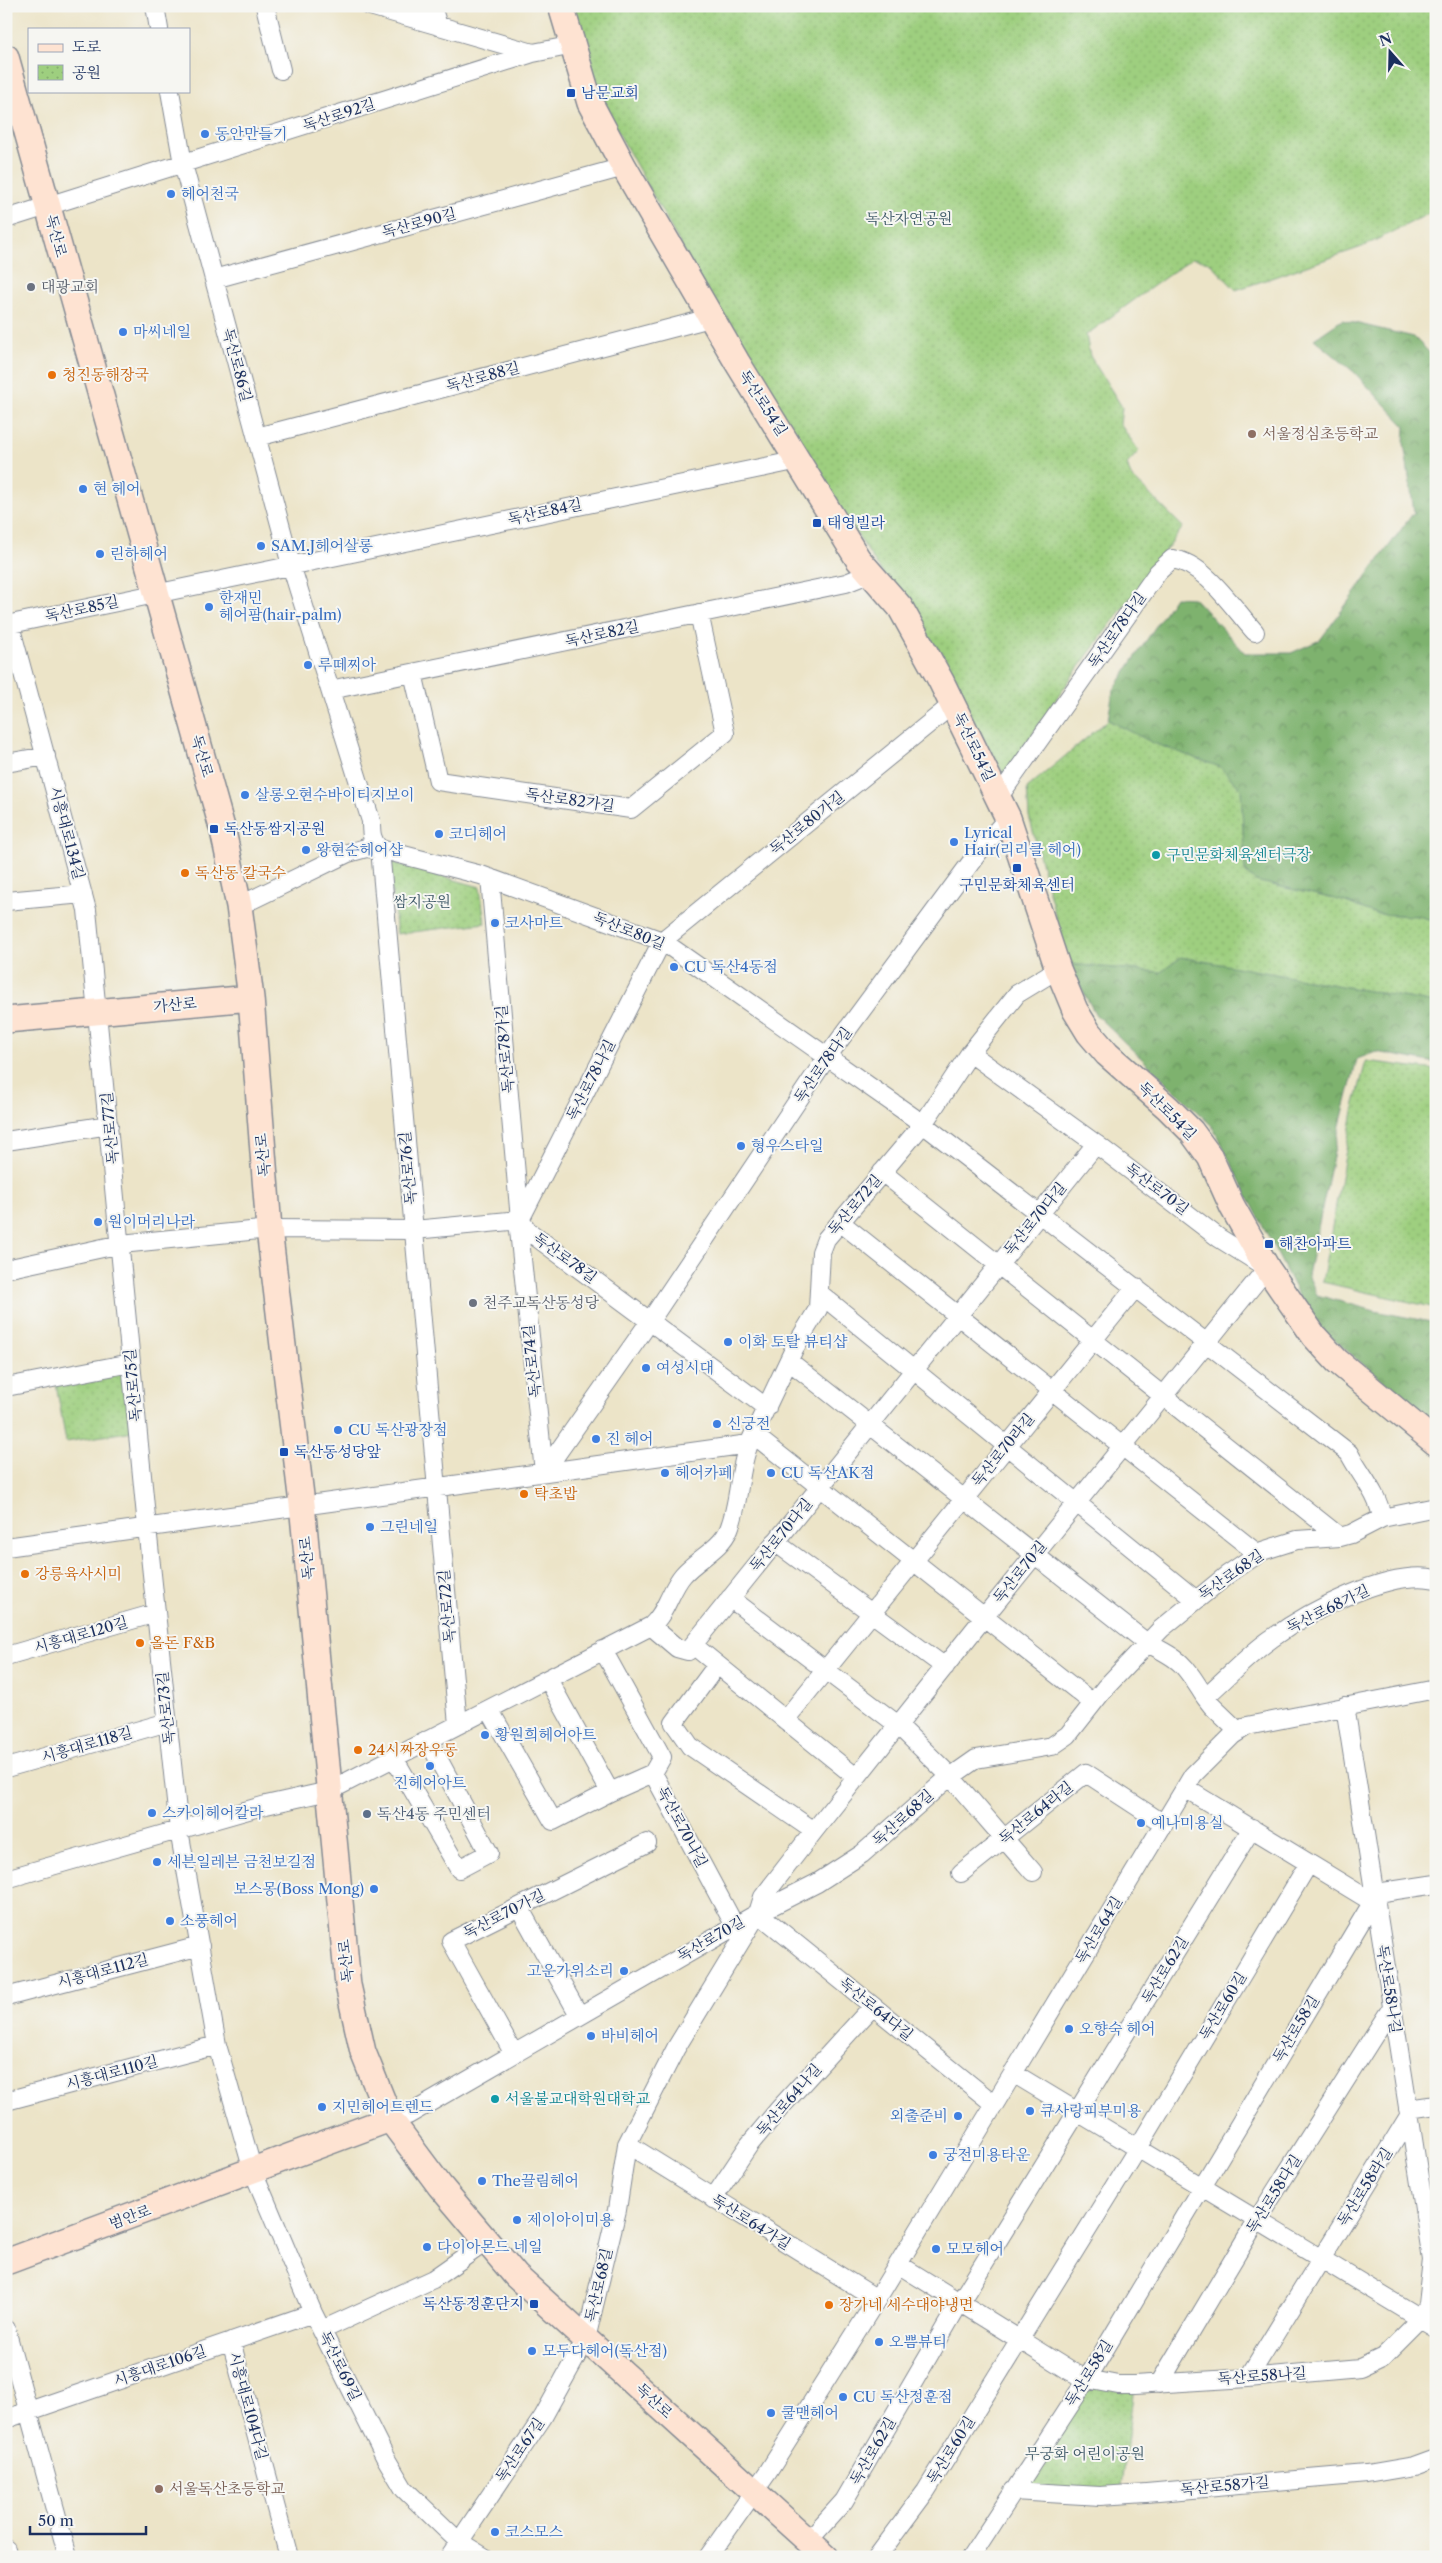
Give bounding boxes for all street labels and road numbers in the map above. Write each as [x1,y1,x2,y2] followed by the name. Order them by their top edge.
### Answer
[300,94,378,135] street label: 독산로92길
[380,203,458,242] street label: 독산로90길
[42,212,71,260] street label: 독산로
[219,326,256,404] street label: 독산로86길
[444,358,522,395] street label: 독산로88길
[735,366,792,439] street label: 독산로54길
[506,494,584,529] street label: 독산로84길
[1083,588,1150,672] street label: 독산로78다길
[43,591,121,626] street label: 독산로85길
[563,616,641,651] street label: 독산로82길
[950,709,999,785] street label: 독산로54길
[187,732,218,780] street label: 독산로
[46,784,89,882] street label: 시흥대로134길
[524,784,616,815] street label: 독산로82가길
[765,787,848,859] street label: 독산로80가길
[590,907,668,954] street label: 독산로80길
[152,993,198,1016] street label: 가산로
[491,1004,518,1094] street label: 독산로78가길
[789,1023,856,1107] street label: 독산로78다길
[562,1036,619,1124] street label: 독산로78나길
[1134,1077,1201,1144] street label: 독산로54길
[97,1091,122,1165] street label: 독산로77길
[395,1130,420,1206] street label: 독산로76길
[251,1132,274,1178] street label: 독산로
[1122,1158,1193,1219] street label: 독산로70길
[824,1170,886,1239] street label: 독산로72길
[999,1178,1070,1259] street label: 독산로70다길
[530,1228,601,1287] street label: 독산로78길
[518,1323,545,1399] street label: 독산로74길
[120,1348,145,1422] street label: 독산로75길
[967,1409,1038,1490] street label: 독산로70라길
[745,1494,816,1575] street label: 독산로70다길
[295,1535,318,1581] street label: 독산로
[989,1537,1051,1607] street label: 독산로70길
[1194,1545,1267,1604] street label: 독산로68길
[434,1568,459,1644] street label: 독산로72길
[1283,1580,1372,1637] street label: 독산로68가길
[32,1612,130,1657] street label: 시흥대로120길
[152,1670,179,1746] street label: 독산로73길
[39,1722,135,1767] street label: 시흥대로118길
[995,1777,1077,1848] street label: 독산로64라길
[653,1783,712,1871] street label: 독산로70나길
[868,1785,937,1850] street label: 독산로68길
[460,1885,548,1942] street label: 독산로70가길
[1071,1893,1126,1967] street label: 독산로64길
[674,1912,748,1966] street label: 독산로70길
[1137,1933,1192,2007] street label: 독산로62길
[334,1938,357,1984] street label: 독산로
[1373,1943,1406,2035] street label: 독산로58나길
[55,1949,151,1992] street label: 시흥대로112길
[1195,1968,1250,2043] street label: 독산로60길
[835,1973,917,2044] street label: 독산로64다길
[1268,1992,1323,2066] street label: 독산로58길
[64,2051,160,2094] street label: 시흥대로110길
[752,2060,825,2140] street label: 독산로64나길
[1333,2144,1396,2230] street label: 독산로58라길
[1242,2151,1305,2237] street label: 독산로58다길
[708,2190,794,2253] street label: 독산로64가길
[106,2200,154,2233] street label: 범안로
[581,2246,616,2324] street label: 독산로68길
[315,2328,366,2404] street label: 독산로69길
[1061,2336,1117,2410] street label: 독산로58길
[111,2341,209,2390] street label: 시흥대로106길
[225,2350,272,2462] street label: 시흥대로104다길
[1217,2363,1307,2388] street label: 독산로58나길
[632,2379,677,2423] street label: 독산로
[922,2412,979,2487] street label: 독산로60길
[845,2413,900,2488] street label: 독산로62길
[491,2414,548,2486] street label: 독산로67길
[1180,2472,1270,2499] street label: 독산로58가길

